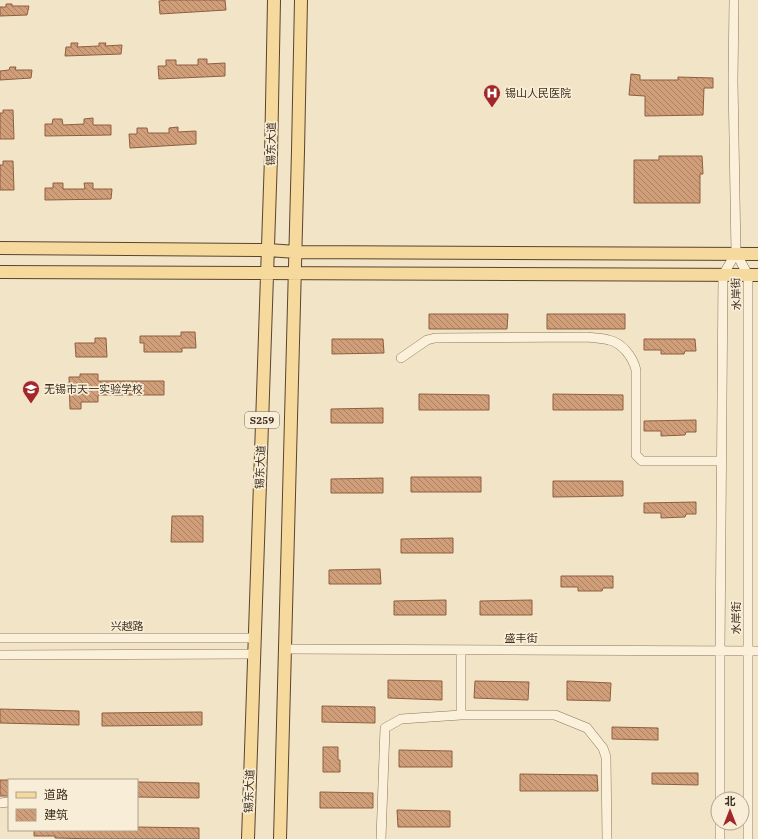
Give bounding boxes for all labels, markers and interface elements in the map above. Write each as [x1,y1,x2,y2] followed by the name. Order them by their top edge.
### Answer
[482,83,502,108] hospital icon: 锡山人民医院
[505,86,571,100] place label: 锡山人民医院
[264,122,278,166] street label: 锡东大道
[728,277,744,311] street label: 水岸街
[21,379,41,404] school or university icon: 无锡市天一实验学校
[44,382,143,396] place label: 无锡市天一实验学校
[245,412,279,428] road number: S259
[252,445,268,489] street label: 锡东大道
[729,602,743,635] street label: 水岸街
[111,619,144,633] street label: 兴越路
[505,631,538,645] street label: 盛丰街
[241,769,257,813] street label: 锡东大道
[8,779,138,831] legend
[44,787,68,802] text: 道路
[710,791,750,831] north arrow
[725,794,736,808] text: 北
[44,807,68,822] text: 建筑

